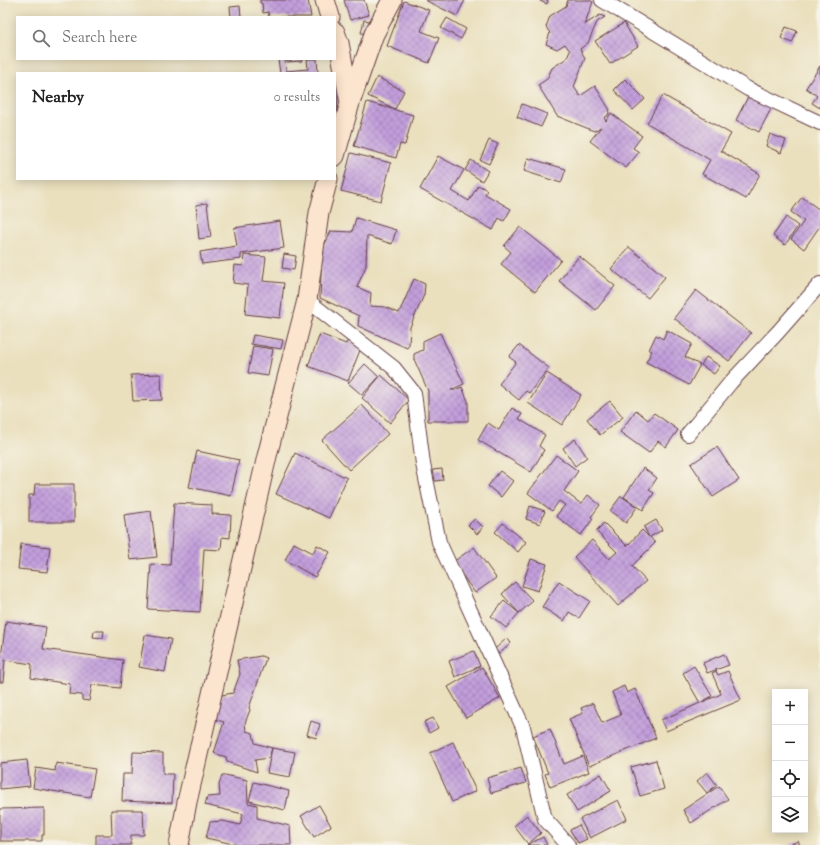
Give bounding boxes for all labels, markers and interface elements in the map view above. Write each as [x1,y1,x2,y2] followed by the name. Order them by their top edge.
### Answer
[16,16,336,60] search box
[30,27,52,49] icon: search
[62,28,137,49] text: Search here
[32,86,84,110] text: Nearby
[274,89,320,107] text: 0 results
[772,689,808,833] map controls
[772,689,808,725] button: +
[772,725,808,761] button: −
[772,761,808,797] button: locate
[772,797,808,833] button: layers

